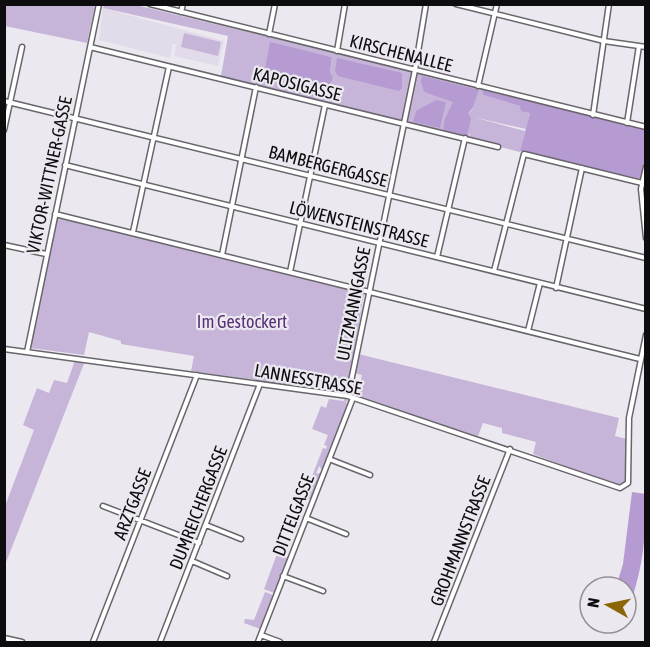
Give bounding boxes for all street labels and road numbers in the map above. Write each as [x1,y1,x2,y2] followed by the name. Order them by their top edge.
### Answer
[348,30,455,76] street label: KIRSCHENALLEE
[251,63,344,105] street label: KAPOSIGASSE
[22,94,76,256] street label: VIKTOR-WITTNER-GASSE
[266,141,390,191] street label: BAMBERGERGASSE
[287,197,431,252] street label: LÖWENSTEINSTRASSE
[332,245,374,363] street label: ULTZMANNGASSE
[253,359,363,399] street label: LANNESSTRASSE
[165,443,231,573] street label: DUMREICHERGASSE
[109,465,155,543] street label: ARZTGASSE
[268,471,318,559] street label: DITTELGASSE
[426,473,495,609] street label: GROHMANNSTRASSE

